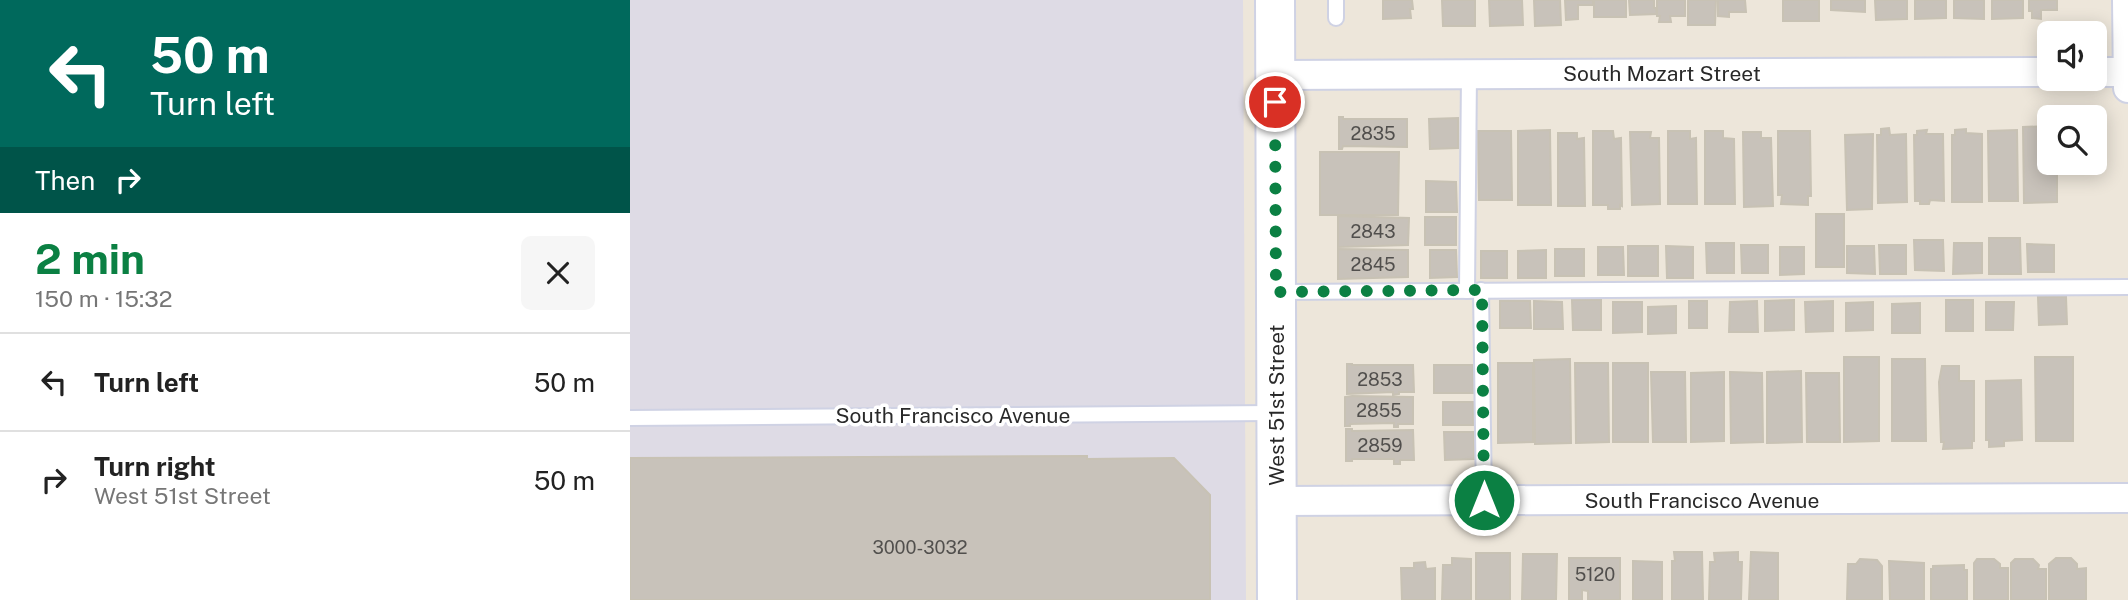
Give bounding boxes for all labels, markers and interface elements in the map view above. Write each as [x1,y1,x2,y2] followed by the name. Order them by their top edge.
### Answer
[2037,21,2107,175] map controls
[2037,21,2107,91] button: sound
[150,26,270,84] text: 50 m
[35,28,126,119] icon: left
[1563,61,1761,86] street label: South Mozart Street
[1245,72,1305,132] pin
[1256,83,1294,121] icon: arrive
[150,85,275,122] text: Turn left
[2037,105,2107,175] button: search
[1350,123,1396,144] house number: 2835
[109,161,147,199] icon: right
[35,165,95,196] text: Then
[1350,221,1396,242] house number: 2843
[35,234,145,283] text: 2 min
[521,236,595,310] button: close
[1350,254,1396,275] house number: 2845
[35,285,172,312] text: 150 m · 15:32
[1264,324,1289,486] street label: West 51st Street
[35,363,73,401] icon: left
[94,367,199,398] text: Turn left
[534,367,595,398] text: 50 m
[1357,369,1403,390] house number: 2853
[1356,400,1402,421] house number: 2855
[836,403,1070,428] street label: South Francisco Avenue
[1357,435,1403,456] house number: 2859
[94,451,216,482] text: Turn right
[35,461,73,499] icon: right
[1447,463,1521,537] position arrow
[534,465,595,496] text: 50 m
[94,482,271,509] text: West 51st Street
[1585,488,1819,513] street label: South Francisco Avenue
[872,537,968,558] house number: 3000-3032
[1575,564,1615,585] house number: 5120

